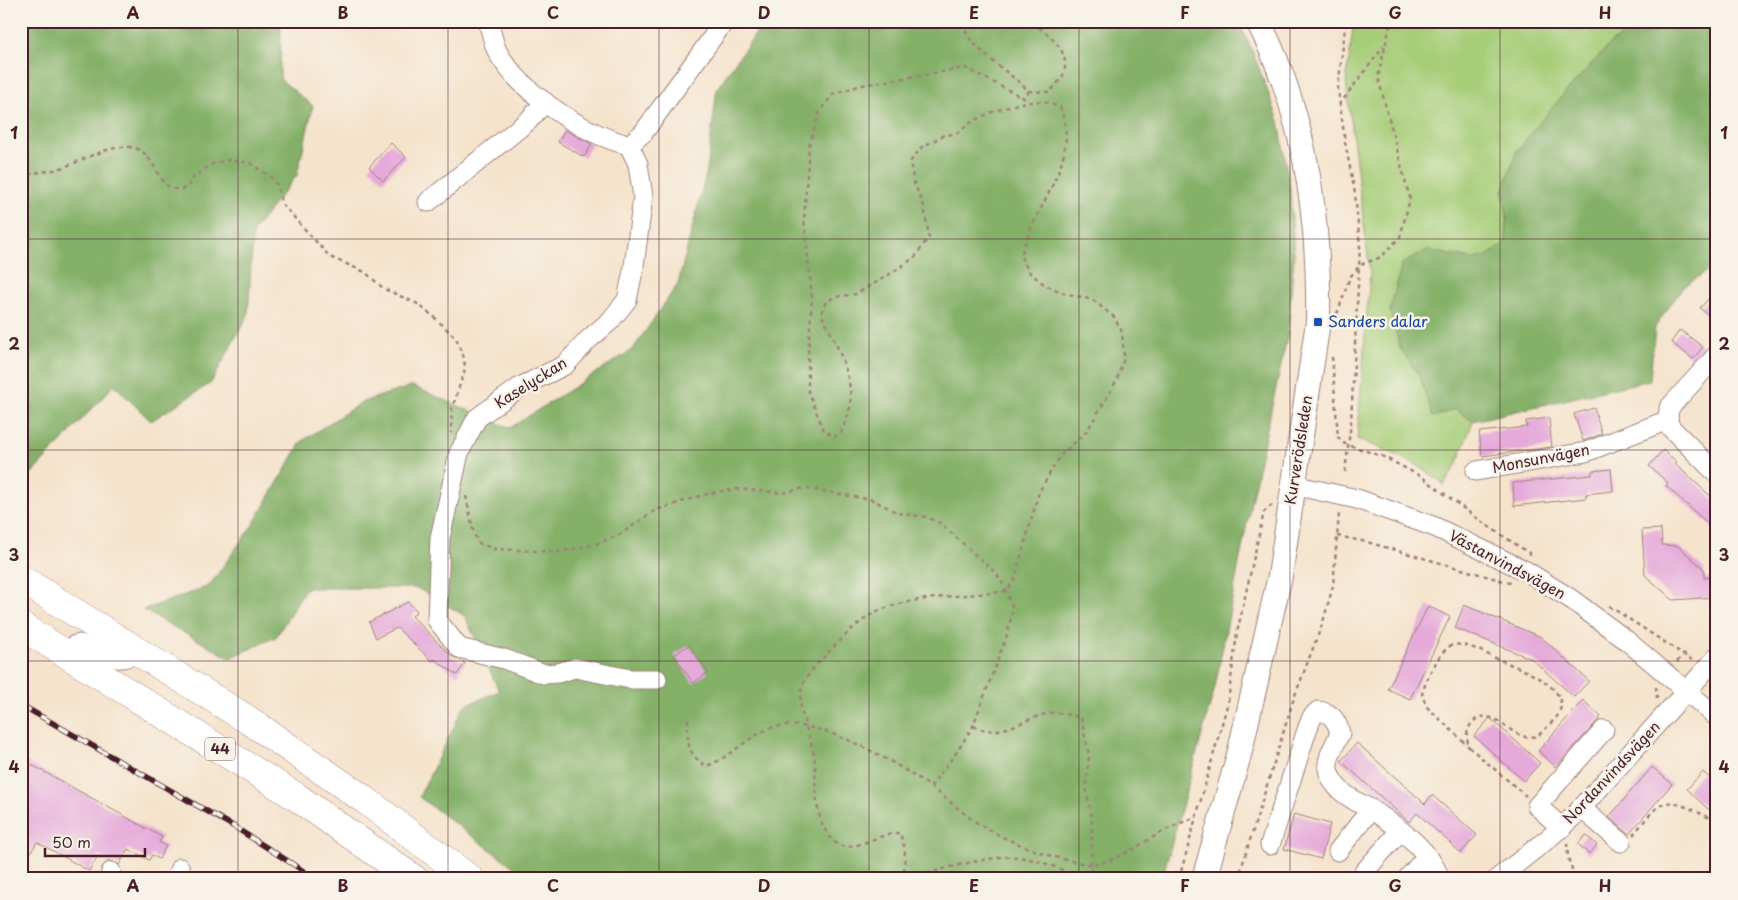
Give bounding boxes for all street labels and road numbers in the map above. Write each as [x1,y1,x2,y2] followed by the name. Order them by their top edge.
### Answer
[489,350,571,413] street label: Kaselyckan
[1278,394,1317,506] street label: Kurverödsleden
[1490,437,1591,478] street label: Monsunvägen
[1445,523,1570,604] street label: Västanvindsvägen
[1557,715,1665,829] street label: Nordanvindsvägen
[205,738,235,761] road number: 44

